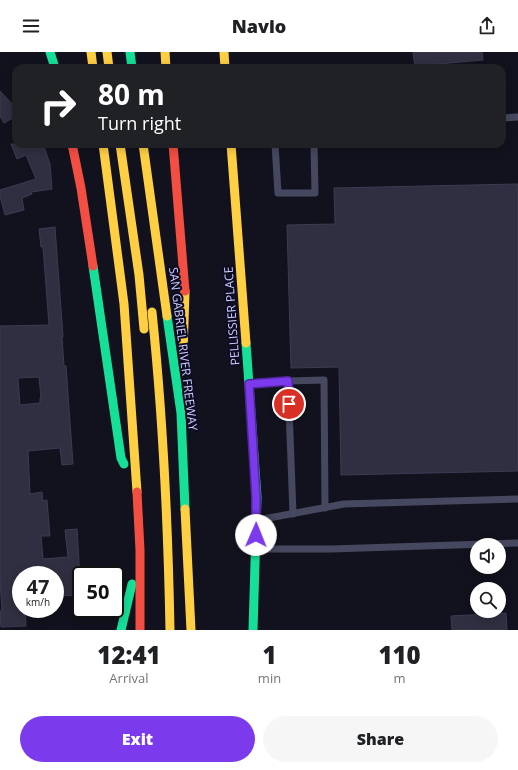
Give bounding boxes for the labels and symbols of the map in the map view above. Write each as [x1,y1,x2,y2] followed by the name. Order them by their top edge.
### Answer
[165,266,202,432] street label: SAN GABRIEL RIVER FREEWAY
[220,266,243,366] street label: PELLISSIER PLACE
[272,387,306,421] pin
[235,514,277,556] position arrow
[72,566,124,618] speed limit sign: 50

